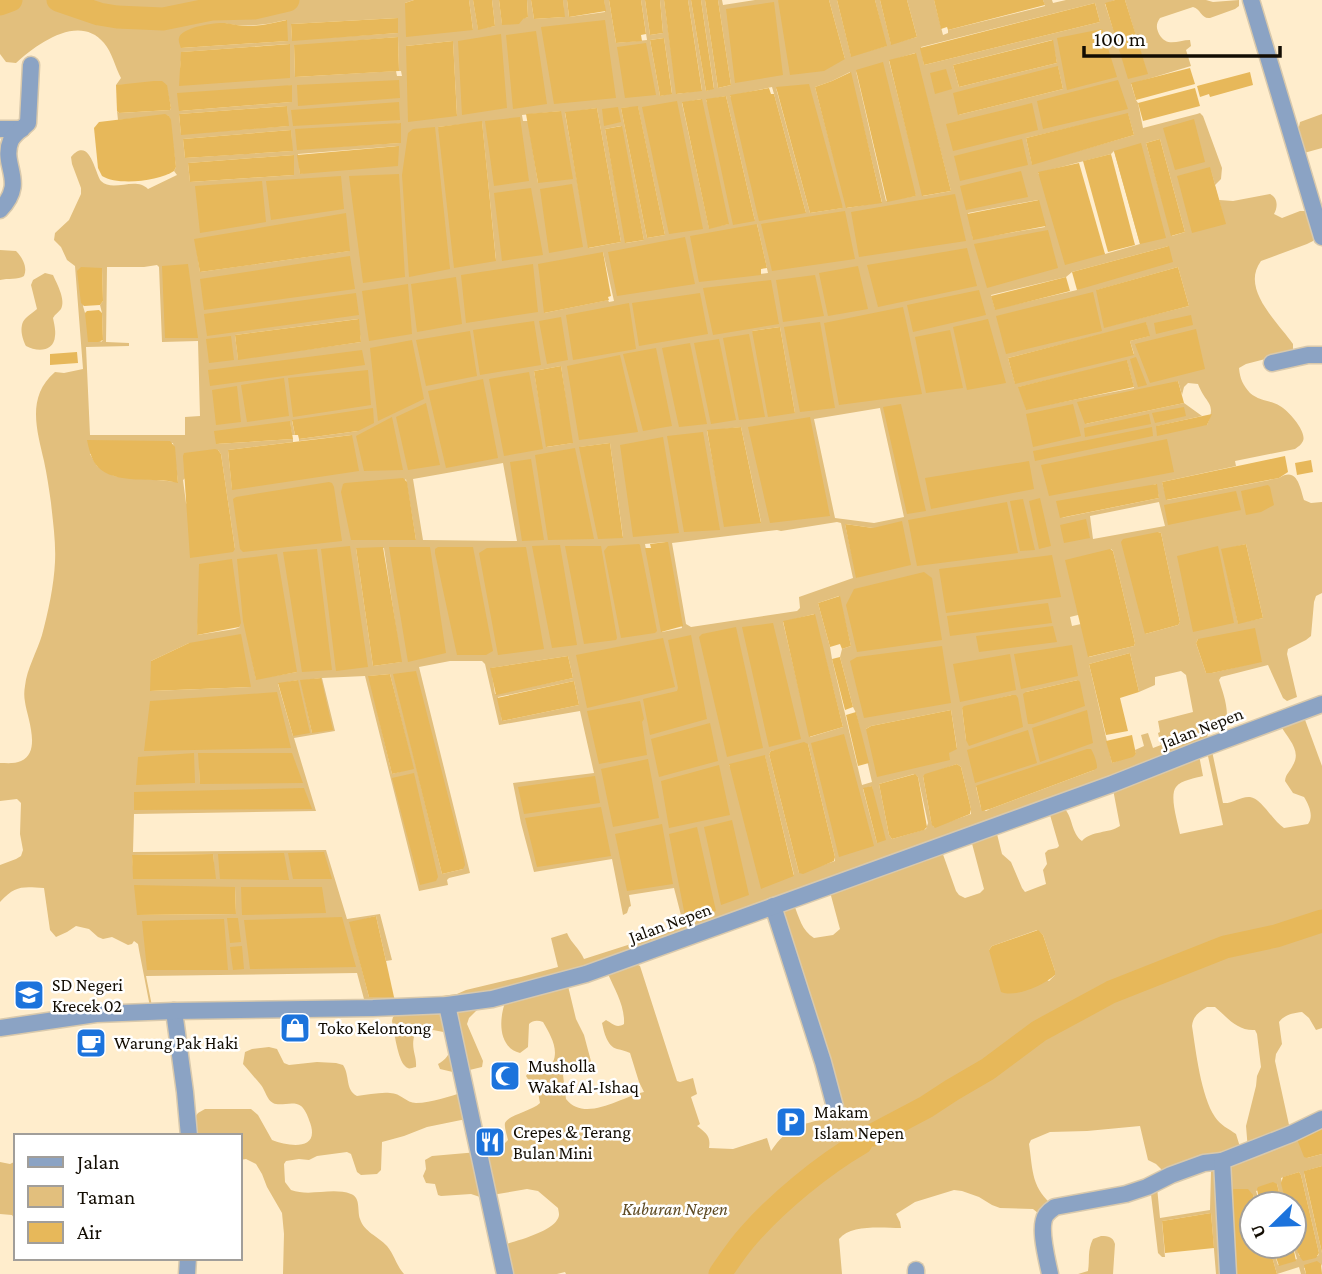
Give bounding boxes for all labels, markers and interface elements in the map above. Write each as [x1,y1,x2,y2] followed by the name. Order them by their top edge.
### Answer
[1084,14,1280,58] scale bar
[1094,27,1146,51] text: 100 m
[1156,703,1246,754] street label: Jalan Nepen
[624,899,714,948] street label: Jalan Nepen
[52,975,123,1016] place label: SD Negeri Krecek 02
[12,978,46,1012] school or university icon: SD Negeri Krecek 02
[278,1011,312,1045] shop icon: Toko Kelontong
[318,1018,432,1038] place label: Toko Kelontong
[74,1026,108,1060] cafe icon: Warung Pak Haki
[114,1033,239,1053] place label: Warung Pak Haki
[528,1056,640,1097] place label: Musholla Wakaf Al-Ishaq
[488,1059,522,1093] mosque icon: Musholla Wakaf Al-Ishaq
[814,1102,904,1143] place label: Makam Islam Nepen
[774,1105,808,1139] parking icon: Makam Islam Nepen
[513,1122,631,1163] place label: Crepes & Terang Bulan Mini
[473,1125,507,1159] restaurant icon: Crepes & Terang Bulan Mini
[14,1134,242,1260] legend
[75,1150,119,1174] text: Jalan
[77,1185,135,1209] text: Taman
[1238,1190,1308,1260] north arrow
[622,1199,728,1219] park label: Kuburan Nepen
[77,1220,102,1244] text: Air
[1246,1221,1270,1242] text: U

